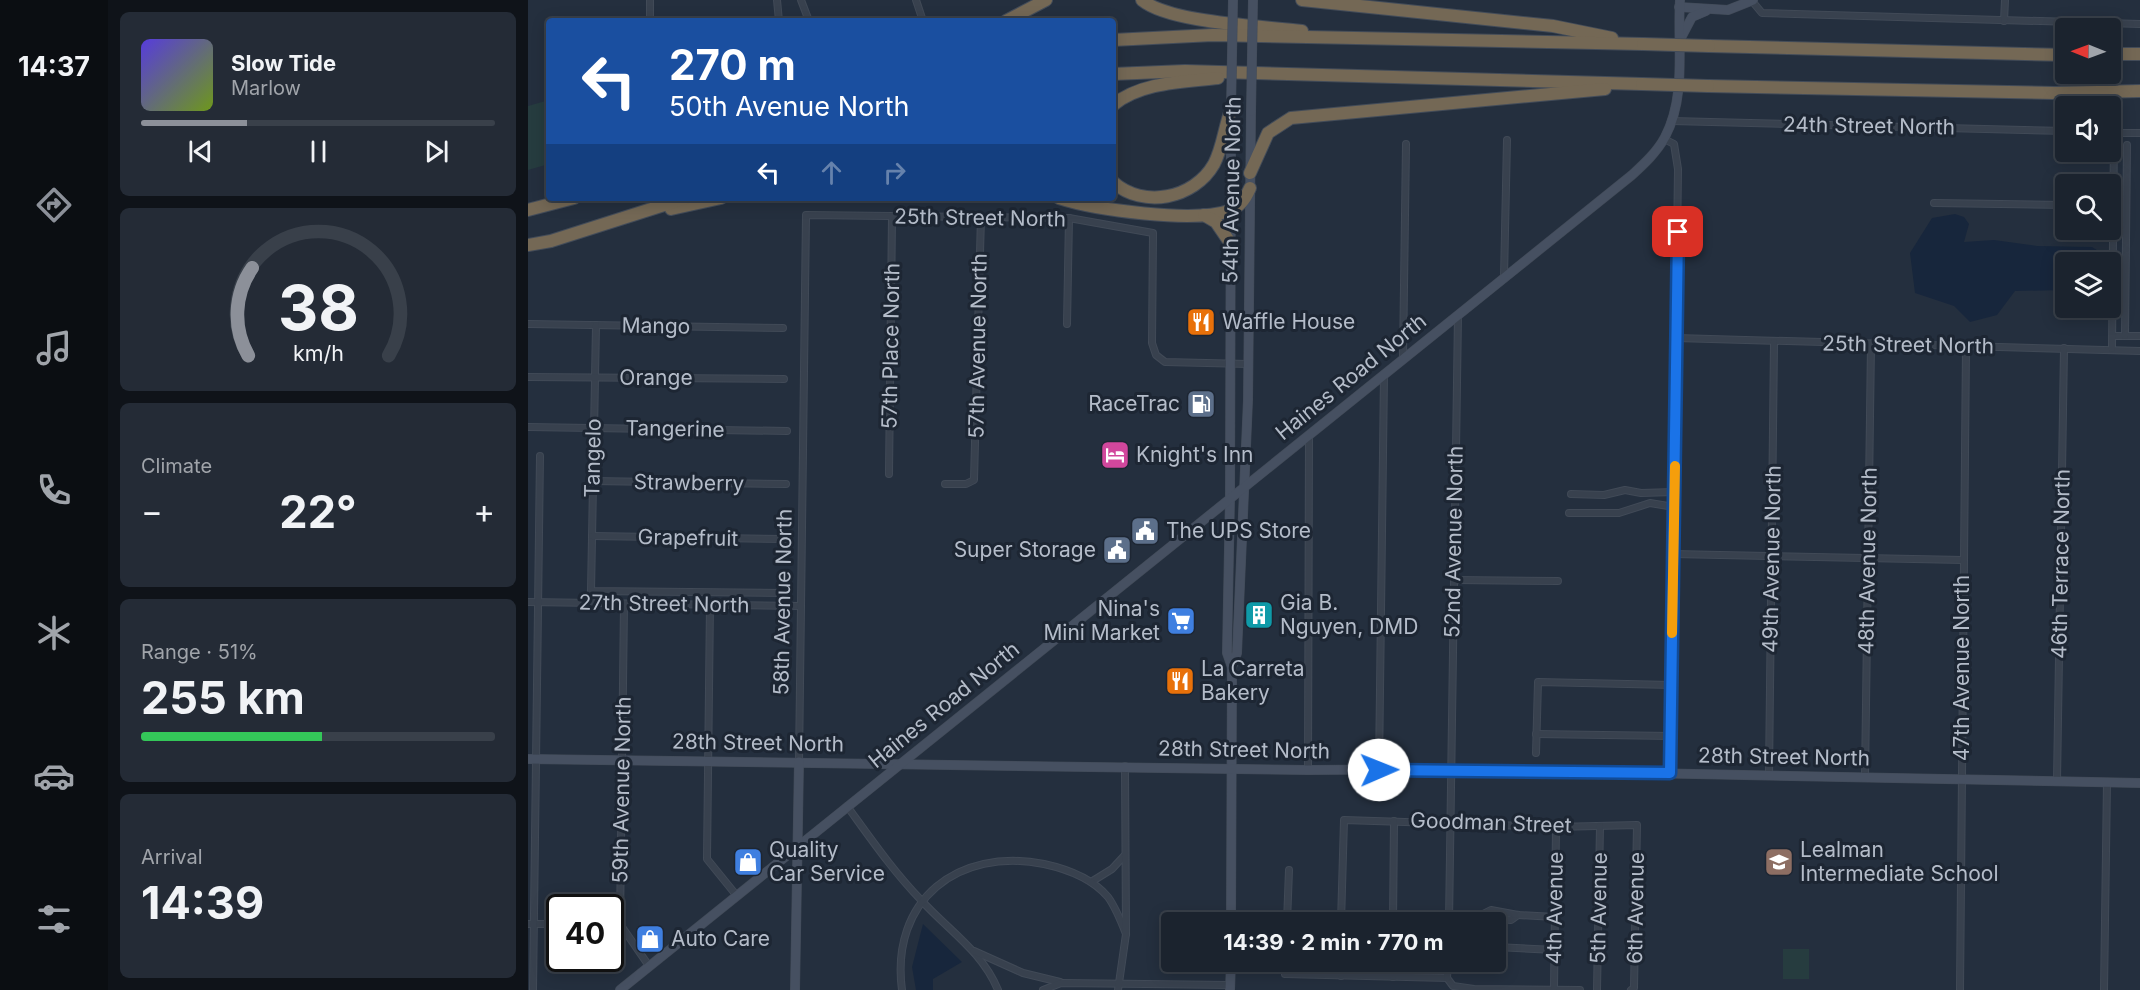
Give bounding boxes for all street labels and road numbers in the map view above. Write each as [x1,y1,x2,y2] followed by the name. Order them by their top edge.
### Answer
[1217,96,1246,284] street label: 54th Avenue North
[1783,111,1955,140] street label: 24th Street North
[894,204,1066,231] street label: 25th Street North
[963,253,992,439] street label: 57th Avenue North
[877,263,904,429] street label: 57th Place North
[1270,308,1431,445] street label: Haines Road North
[621,312,691,339] street label: Mango
[1822,331,1994,358] street label: 25th Street North
[619,365,693,390] street label: Orange
[625,415,725,442] street label: Tangerine
[579,418,606,498] street label: Tangelo
[1439,446,1468,638] street label: 52nd Avenue North
[1757,465,1786,653] street label: 49th Avenue North
[1853,467,1882,655] street label: 48th Avenue North
[633,469,745,496] street label: Strawberry
[2046,469,2075,659] street label: 46th Terrace North
[768,509,797,695] street label: 58th Avenue North
[638,524,739,551] street label: Grapefruit
[1949,575,1974,761] street label: 47th Avenue North
[578,590,750,617] street label: 27th Street North
[863,636,1024,773] street label: Haines Road North
[607,696,636,884] street label: 59th Avenue North
[672,729,844,756] street label: 28th Street North
[1158,736,1330,763] street label: 28th Street North
[1698,743,1870,770] street label: 28th Street North
[1410,807,1572,838] street label: Goodman Street
[1541,852,1568,964] street label: 4th Avenue
[1585,852,1612,964] street label: 5th Avenue
[1622,852,1649,964] street label: 6th Avenue

